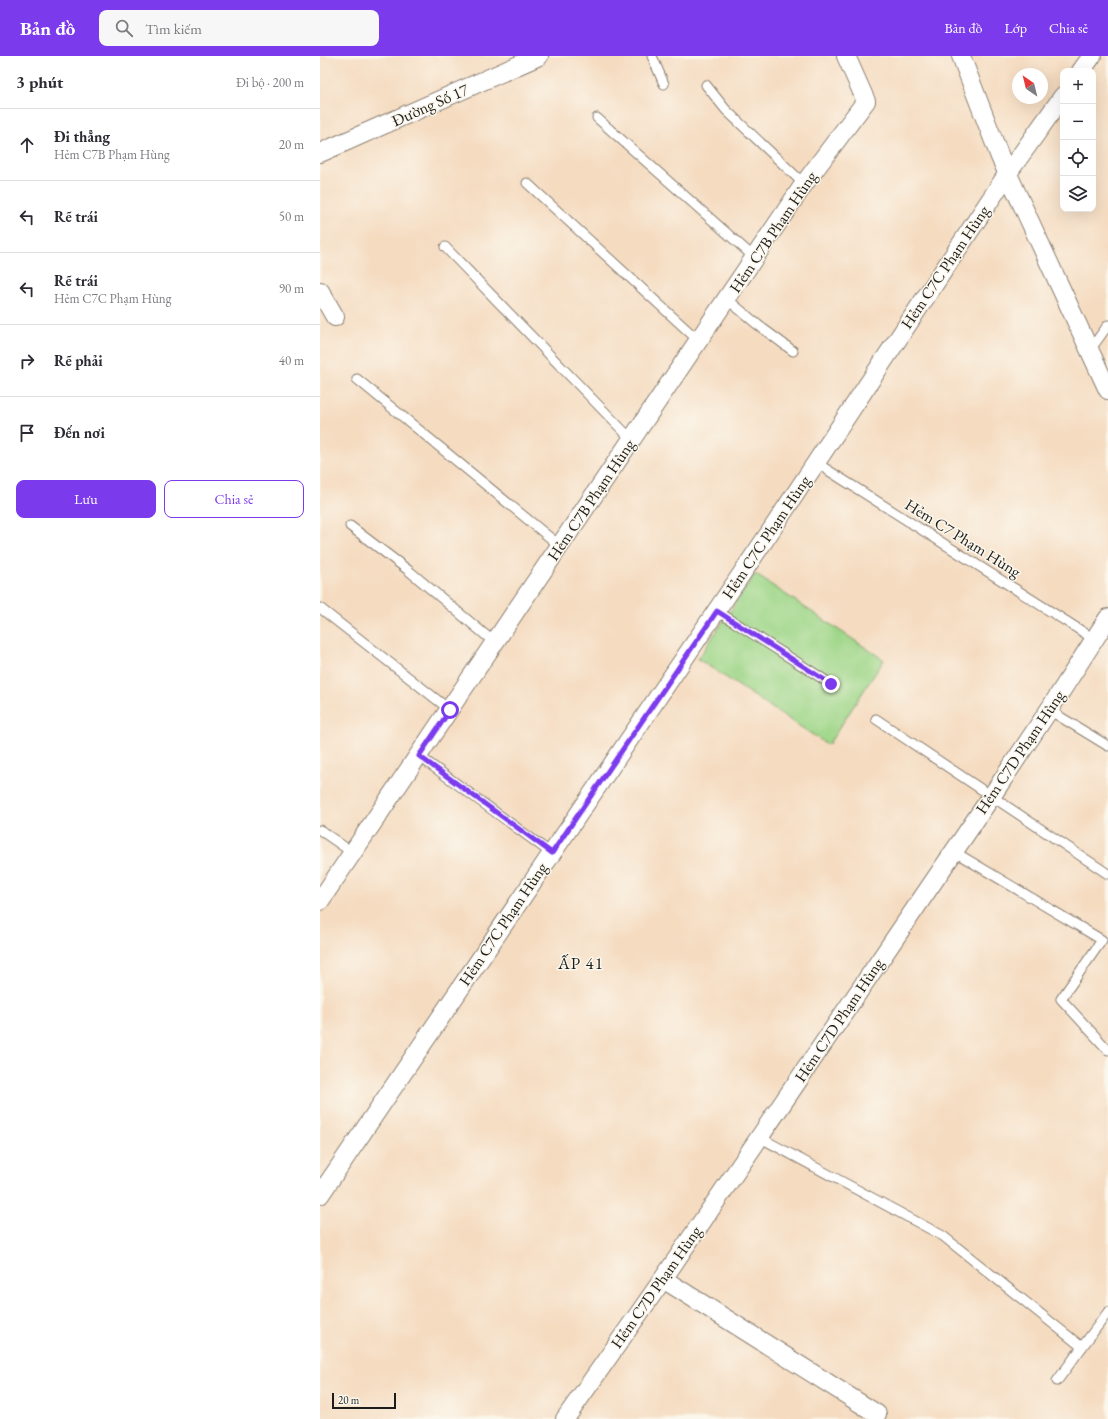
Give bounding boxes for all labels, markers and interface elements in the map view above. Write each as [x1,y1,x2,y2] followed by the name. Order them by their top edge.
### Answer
[99,10,379,46] search box
[20,16,75,41] text: Bản đồ
[113,17,135,39] icon: search
[145,19,202,38] text: Tìm kiếm
[945,19,983,37] text: Bản đồ
[1005,19,1027,37] text: Lớp
[1049,19,1088,37] text: Chia sẻ
[1012,68,1048,104] north arrow
[1060,68,1096,212] map controls
[1060,68,1096,104] button: +
[16,71,63,93] text: 3 phút
[236,74,304,91] text: Đi bộ · 200 m
[388,79,472,131] street label: Đường Số 17
[1060,104,1096,140] button: −
[54,127,110,146] text: Đi thẳng
[16,134,38,156] icon: ahead
[279,136,304,153] text: 20 m
[1060,140,1096,176] button: locate
[54,146,170,163] text: Hẻm C7B Phạm Hùng
[724,166,822,297] street label: Hẻm C7B Phạm Hùng
[1060,176,1096,212] button: layers
[896,200,995,333] street label: Hẻm C7C Phạm Hùng
[16,206,38,228] icon: left
[54,207,98,226] text: Rẽ trái
[279,208,304,225] text: 50 m
[54,271,98,290] text: Rẽ trái
[16,278,38,300] icon: left
[279,280,304,297] text: 90 m
[54,290,171,307] text: Hẻm C7C Phạm Hùng
[16,350,38,372] icon: right
[54,351,103,370] text: Rẽ phải
[279,352,304,369] text: 40 m
[16,422,38,444] icon: arrive
[54,423,105,442] text: Đến nơi
[542,434,640,565] street label: Hẻm C7B Phạm Hùng
[717,470,816,603] street label: Hẻm C7C Phạm Hùng
[16,480,156,518] button: Lưu
[164,480,304,518] button: Chia sẻ
[901,494,1026,583] street label: Hẻm C7 Phạm Hùng
[822,675,840,693] route end
[971,685,1070,818] street label: Hẻm C7D Phạm Hùng
[441,701,459,719] route start
[454,857,553,990] street label: Hẻm C7C Phạm Hùng
[557,952,604,974] district label: ẤP 41
[790,953,889,1086] street label: Hẻm C7D Phạm Hùng
[606,1221,707,1352] street label: Hẻm C7D Phạm Hùng
[332,1391,396,1410] scale bar
[338,1393,359,1407] text: 20 m

